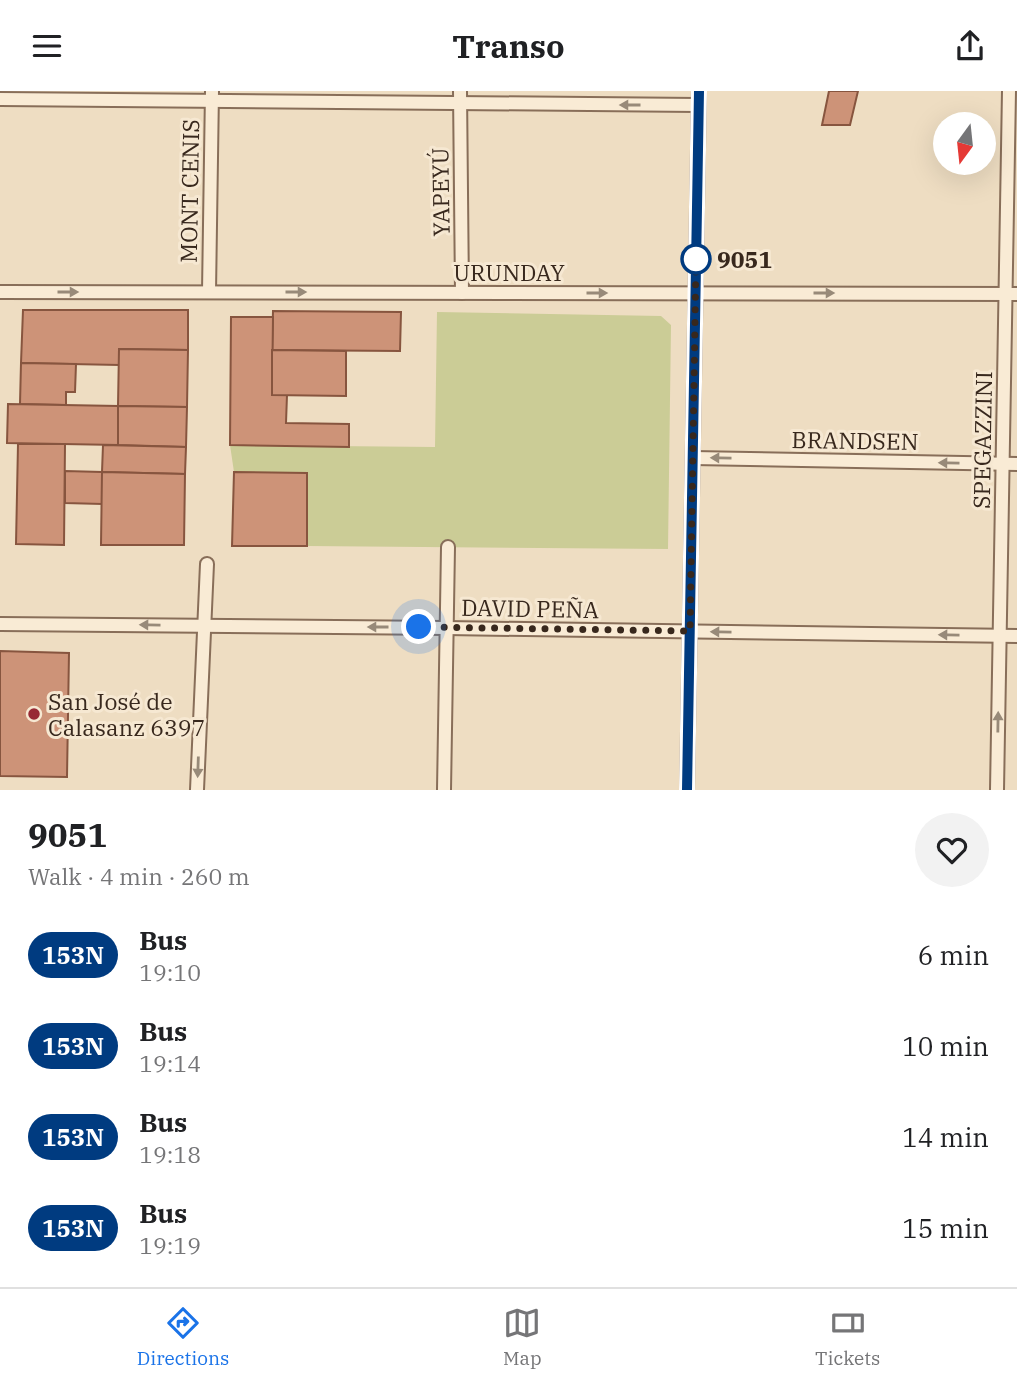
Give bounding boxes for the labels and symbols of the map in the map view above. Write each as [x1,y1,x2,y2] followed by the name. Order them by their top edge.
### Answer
[619,99,641,111] one-way arrow
[933,112,996,175] north arrow
[173,119,205,263] street label: MONT CENIS
[424,147,456,237] street label: YAPEYÚ
[681,244,711,274] marker: 9051
[717,244,772,274] place label: 9051
[453,257,565,287] street label: URUNDAY
[57,286,79,298] one-way arrow
[285,286,307,298] one-way arrow
[586,287,608,299] one-way arrow
[813,287,835,299] one-way arrow
[966,371,998,509] street label: SPEGAZZINI
[791,424,919,456] street label: BRANDSEN
[710,453,732,464] one-way arrow
[938,457,960,468] one-way arrow
[461,592,599,624] street label: DAVID PEÑA
[401,609,436,644] your location
[139,619,161,631] one-way arrow
[366,621,388,633] one-way arrow
[710,626,732,638] one-way arrow
[938,629,960,641] one-way arrow
[48,686,205,742] place label: San José de Calasanz 6397
[26,706,42,722] marker: San José de Calasanz 6397
[993,711,1004,733] one-way arrow
[192,756,203,778] one-way arrow

